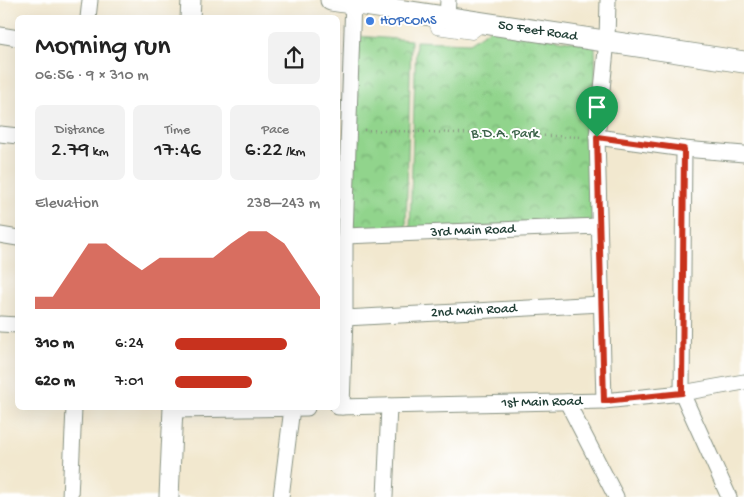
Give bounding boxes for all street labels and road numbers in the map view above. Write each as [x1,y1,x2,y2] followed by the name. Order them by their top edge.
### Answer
[497,17,580,46] street label: 50 Feet Road
[429,221,517,241] street label: 3rd Main Road
[430,300,519,322] street label: 2nd Main Road
[500,393,584,412] street label: 1st Main Road

